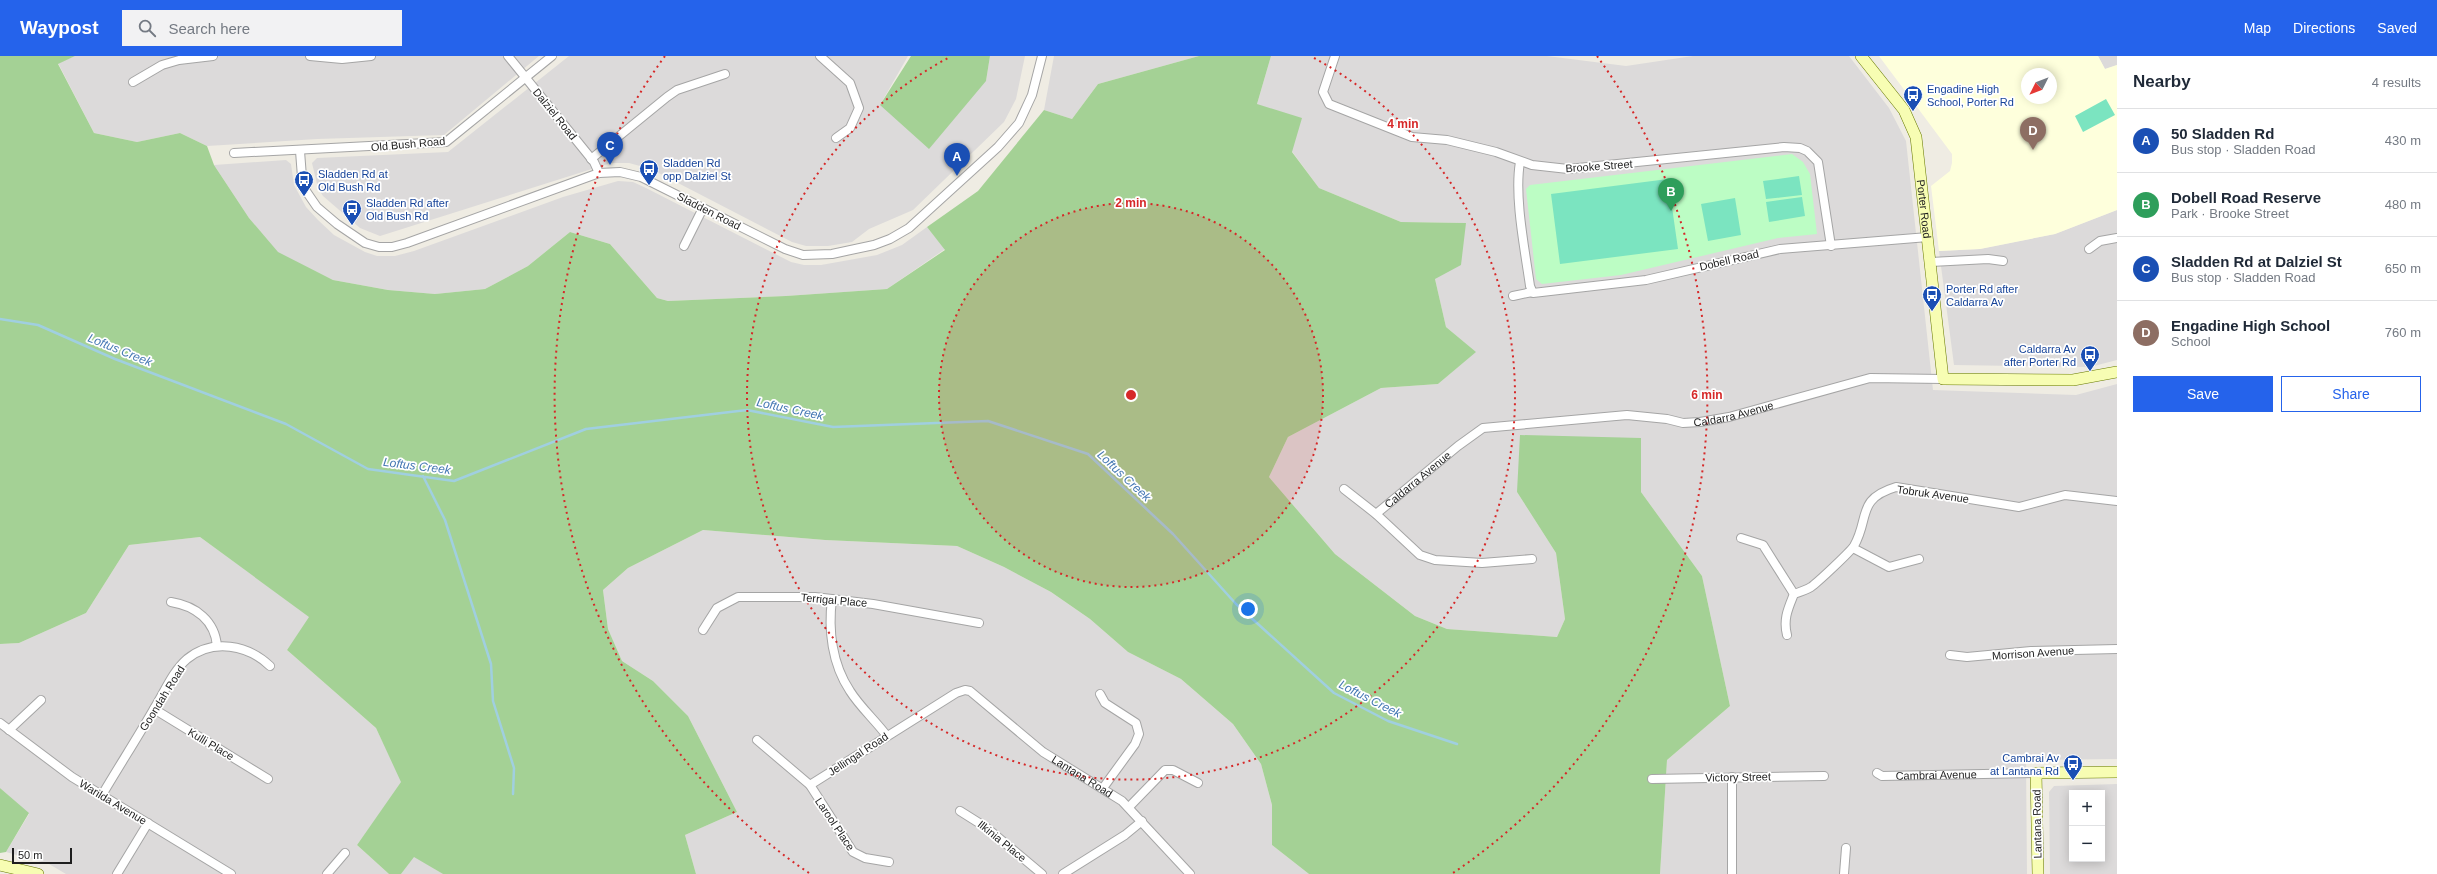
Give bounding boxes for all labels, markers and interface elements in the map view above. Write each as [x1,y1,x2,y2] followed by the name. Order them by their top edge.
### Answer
[122,10,402,46] search box
[20,17,98,38] text: Waypost
[136,17,158,39] icon: search
[168,20,250,37] text: Search here
[2244,20,2271,36] text: Map
[2293,20,2355,36] text: Directions
[2377,20,2417,36] text: Saved
[2021,68,2057,104] north arrow
[2133,72,2191,91] text: Nearby
[2372,75,2421,90] text: 4 results
[1927,83,2014,108] place label: Engadine High School, Porter Rd
[1902,84,1924,112] bus stop icon: Engadine High School, Porter Rd
[531,86,579,142] street label: Dalziel Road
[1387,117,1419,131] text: 4 min
[2020,117,2046,150] pin: D
[2171,125,2274,142] text: 50 Sladden Rd
[597,132,623,165] pin: C
[2141,133,2151,148] text: A
[2385,133,2421,148] text: 430 m
[370,135,446,153] street label: Old Bush Road
[2171,142,2316,157] text: Bus stop · Sladden Road
[944,143,970,176] pin: A
[663,157,731,182] place label: Sladden Rd opp Dalziel St
[638,158,660,186] bus stop icon: Sladden Rd opp Dalziel St
[1565,158,1633,174] street label: Brooke Street
[318,168,388,193] place label: Sladden Rd at Old Bush Rd
[293,169,315,197] bus stop icon: Sladden Rd at Old Bush Rd
[1658,178,1684,211] pin: B
[1915,179,1933,239] street label: Porter Road
[2171,189,2321,206] text: Dobell Road Reserve
[675,190,743,232] street label: Sladden Road
[1115,196,1147,210] text: 2 min
[366,197,449,222] place label: Sladden Rd after Old Bush Rd
[2141,197,2151,212] text: B
[2385,197,2421,212] text: 480 m
[341,198,363,226] bus stop icon: Sladden Rd after Old Bush Rd
[2171,206,2289,221] text: Park · Brooke Street
[1698,247,1760,273] street label: Dobell Road
[2171,253,2342,270] text: Sladden Rd at Dalziel St
[2141,261,2151,276] text: C
[2385,261,2421,276] text: 650 m
[2171,270,2316,285] text: Bus stop · Sladden Road
[1946,283,2018,308] place label: Porter Rd after Caldarra Av
[1921,284,1943,312] bus stop icon: Porter Rd after Caldarra Av
[2171,317,2330,334] text: Engadine High School
[2141,325,2151,340] text: D
[2385,325,2421,340] text: 760 m
[86,331,155,370] water label: Loftus Creek
[2171,334,2211,349] text: School
[2004,343,2076,368] place label: Caldarra Av after Porter Rd
[2079,344,2101,372] bus stop icon: Caldarra Av after Porter Rd
[2133,376,2273,412] button: Save
[2281,376,2421,412] button: Share
[1124,388,1138,402] centre of rings
[1691,388,1723,402] text: 6 min
[755,395,826,423] water label: Loftus Creek
[1693,399,1775,428] street label: Caldarra Avenue
[1094,448,1154,505] water label: Loftus Creek
[1382,449,1453,510] street label: Caldarra Avenue
[382,455,453,477] water label: Loftus Creek
[1896,483,1970,505] street label: Tobruk Avenue
[800,591,868,609] street label: Terrigal Place
[1238,599,1258,619] your location
[1992,644,2074,662] street label: Morrison Avenue
[137,663,187,733] street label: Goondah Road
[1337,677,1404,721] water label: Loftus Creek
[186,726,236,762] street label: Kulli Place
[826,730,890,778] street label: Jellingal Road
[1990,752,2059,777] place label: Cambrai Av at Lantana Rd
[1050,753,1115,800] street label: Lantana Road
[2062,753,2084,781] bus stop icon: Cambrai Av at Lantana Rd
[1895,768,1977,782] street label: Cambrai Avenue
[1705,770,1771,784] street label: Victory Street
[77,777,149,827] street label: Warilda Avenue
[2030,789,2044,859] street label: Lantana Road
[2069,790,2105,862] map controls
[2069,790,2105,826] button: +
[813,795,857,853] street label: Larool Place
[975,818,1029,864] street label: Ilkinia Place
[2069,826,2105,862] button: −
[12,846,72,865] scale bar
[18,849,42,861] text: 50 m

